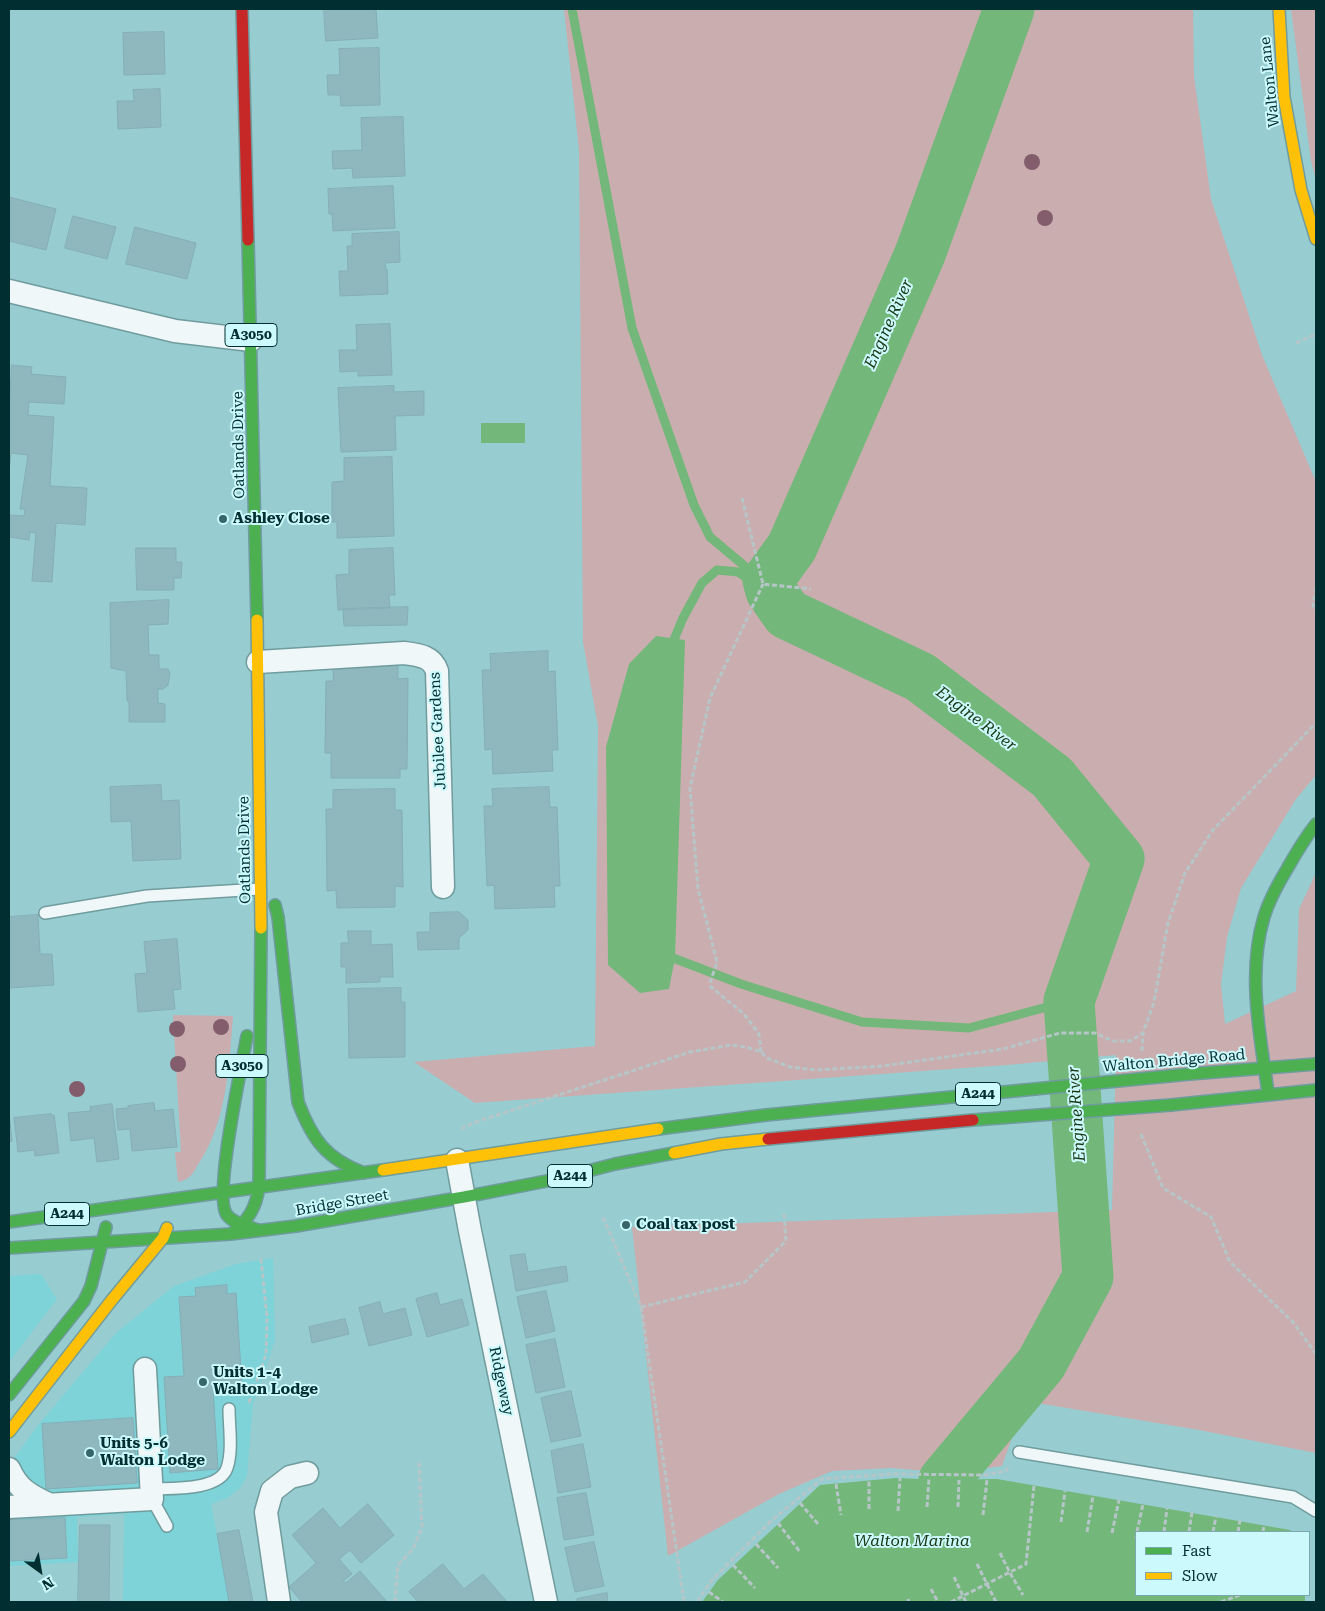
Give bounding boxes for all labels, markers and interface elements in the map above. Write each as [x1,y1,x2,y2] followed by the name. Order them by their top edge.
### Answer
[1256,36,1284,128] street label: Walton Lane
[861,276,917,372] water label: Engine River
[225,324,277,346] road number: A3050
[229,391,249,499] street label: Oatlands Drive
[233,510,330,528] place label: Ashley Close
[217,513,229,525] marker: Ashley Close
[426,672,450,790] street label: Jubilee Gardens
[932,683,1020,755] water label: Engine River
[235,796,255,904] street label: Oatlands Drive
[1102,1046,1246,1076] street label: Walton Bridge Road
[216,1054,268,1078] road number: A3050
[1064,1066,1090,1162] water label: Engine River
[956,1082,1000,1106] road number: A244
[548,1164,592,1188] road number: A244
[294,1186,390,1220] street label: Bridge Street
[44,1202,90,1226] road number: A244
[636,1216,735,1234] place label: Coal tax post
[620,1219,632,1231] marker: Coal tax post
[485,1345,517,1417] street label: Ridgeway
[213,1364,318,1399] place label: Units 1-4 Walton Lodge
[197,1376,209,1388] marker: Units 1-4 Walton Lodge
[100,1435,205,1470] place label: Units 5-6 Walton Lodge
[84,1447,96,1459] marker: Units 5-6 Walton Lodge
[854,1531,970,1551] water label: Walton Marina
[1135,1531,1310,1596] legend
[1182,1542,1211,1560] text: Fast
[15,1546,65,1596] north arrow
[1182,1567,1217,1585] text: Slow
[39,1574,57,1593] text: N

